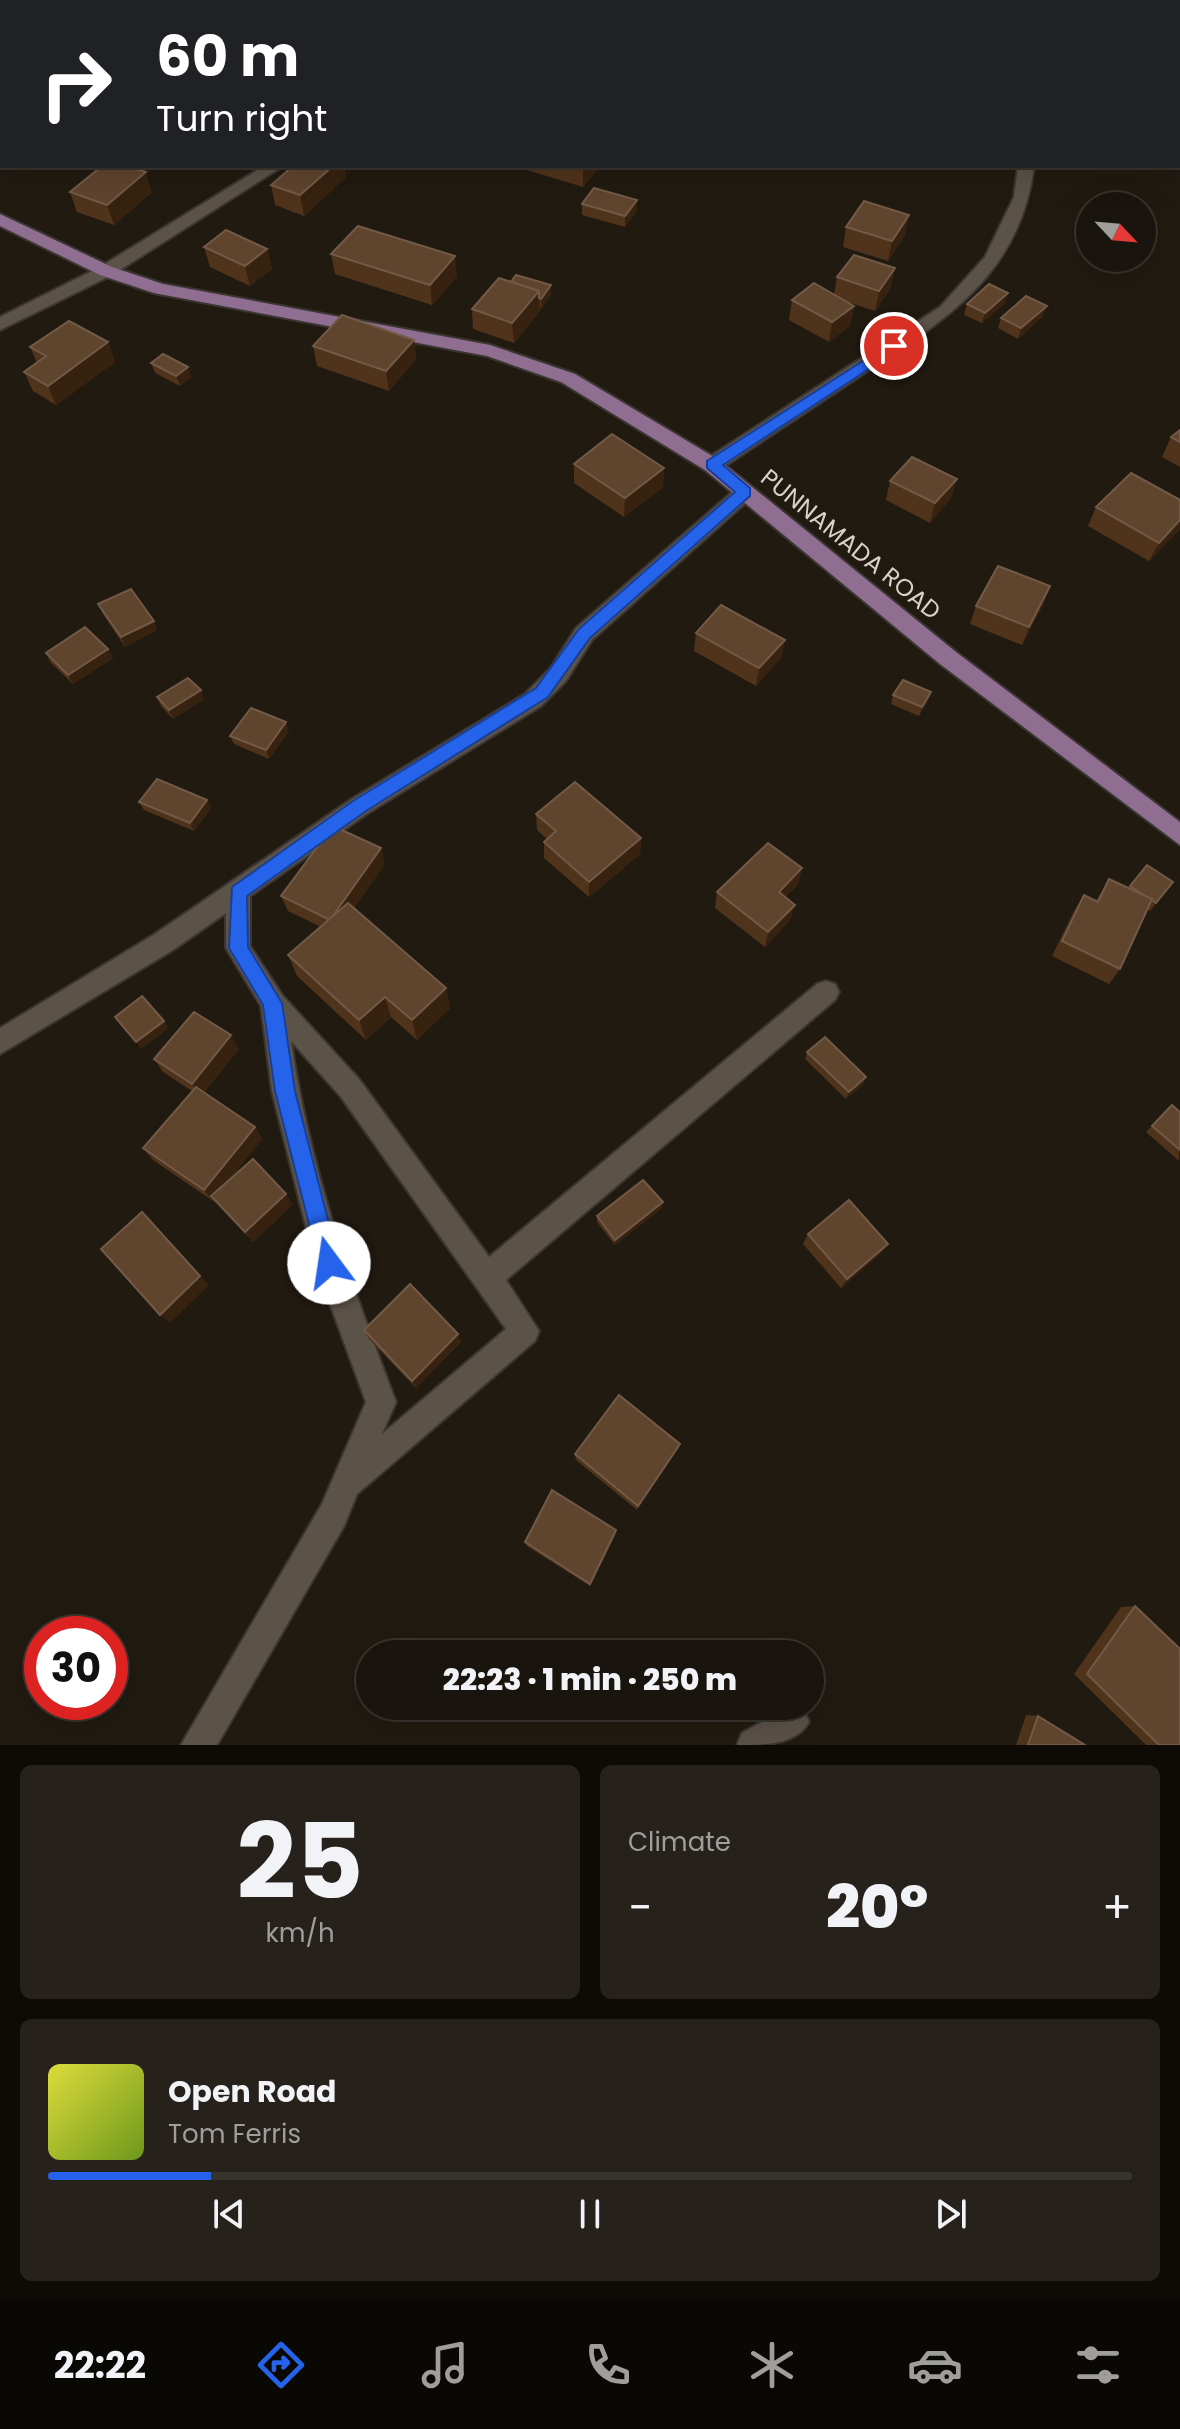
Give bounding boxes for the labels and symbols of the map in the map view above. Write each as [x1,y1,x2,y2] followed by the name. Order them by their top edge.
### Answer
[1076,192,1156,272] north arrow
[860,312,928,380] pin
[754,461,948,627] street label: PUNNAMADA ROAD
[287,1221,371,1305] position arrow
[24,1616,128,1720] speed limit sign: 30

